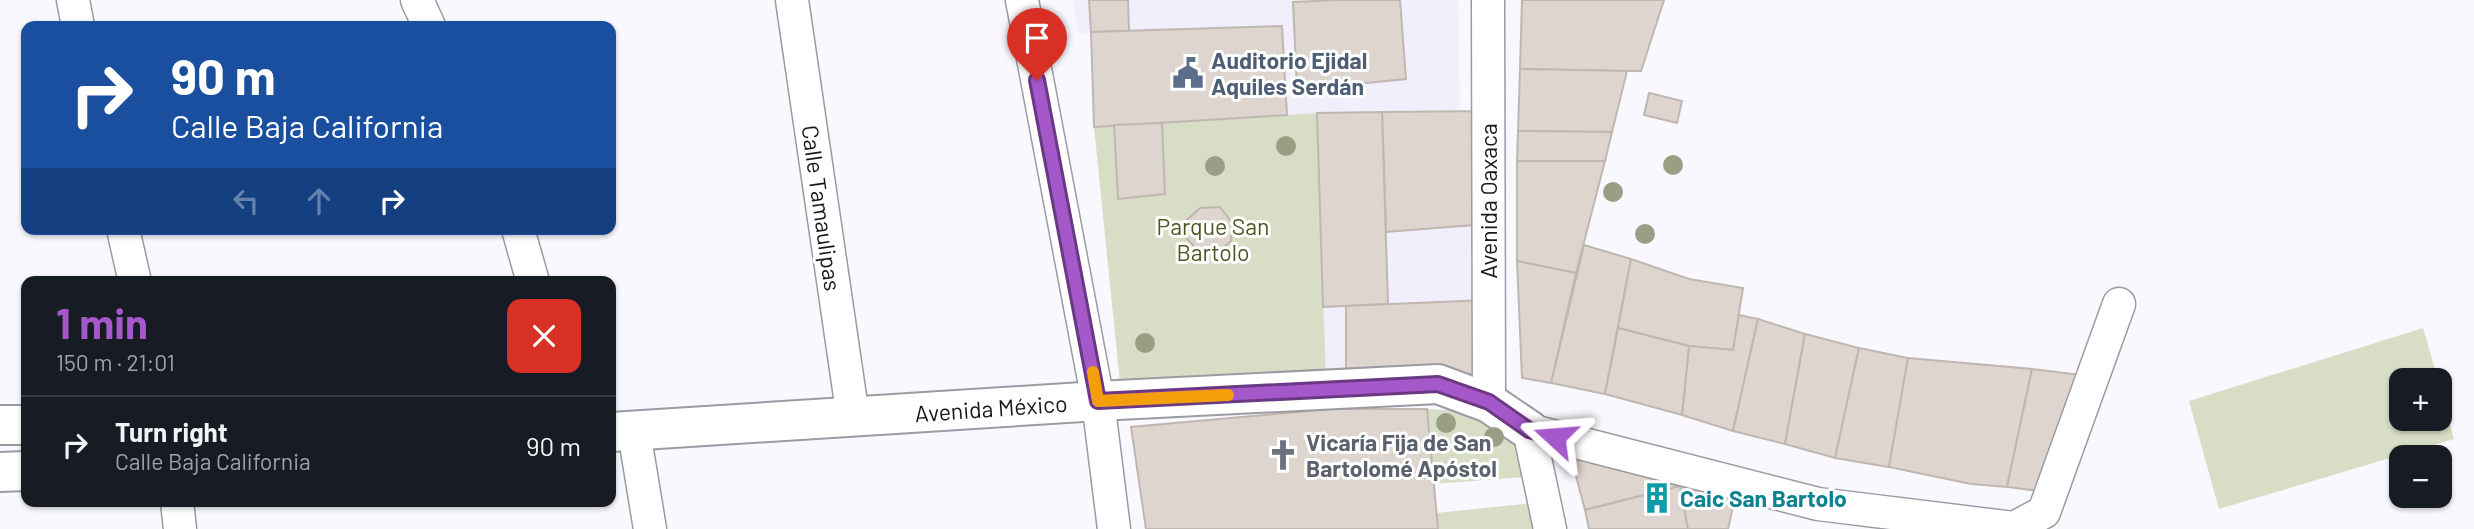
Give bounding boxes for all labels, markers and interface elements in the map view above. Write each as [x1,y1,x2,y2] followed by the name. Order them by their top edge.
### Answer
[1007,8,1067,80] pin
[1018,19,1056,57] icon: arrive
[171,46,276,105] text: 90 m
[1211,46,1367,100] place label: Auditorio Ejidal Aquiles Serdán
[56,49,147,140] icon: right
[1171,56,1205,90] public building icon: Auditorio Ejidal Aquiles Serdán
[171,106,443,144] text: Calle Baja California
[796,123,848,293] street label: Calle Tamaulipas
[1474,123,1502,279] street label: Avenida Oaxaca
[227,182,265,220] icon: left
[300,182,338,220] icon: ahead
[373,182,411,220] icon: right
[1157,212,1269,266] park label: Parque San Bartolo
[56,297,148,347] text: 1 min
[507,299,581,373] button: close
[56,348,175,376] text: 150 m · 21:01
[2389,368,2452,508] map controls
[2389,368,2452,431] button: +
[914,389,1068,427] street label: Avenida México
[1518,400,1592,474] position arrow
[115,416,228,447] text: Turn right
[56,426,94,464] icon: right
[1306,428,1497,482] place label: Vicaría Fija de San Bartolomé Apóstol
[526,430,581,461] text: 90 m
[1266,438,1300,472] church icon: Vicaría Fija de San Bartolomé Apóstol
[2389,445,2452,508] button: −
[115,447,311,475] text: Calle Baja California
[1640,481,1674,515] building icon: Caic San Bartolo
[1680,484,1847,512] place label: Caic San Bartolo

